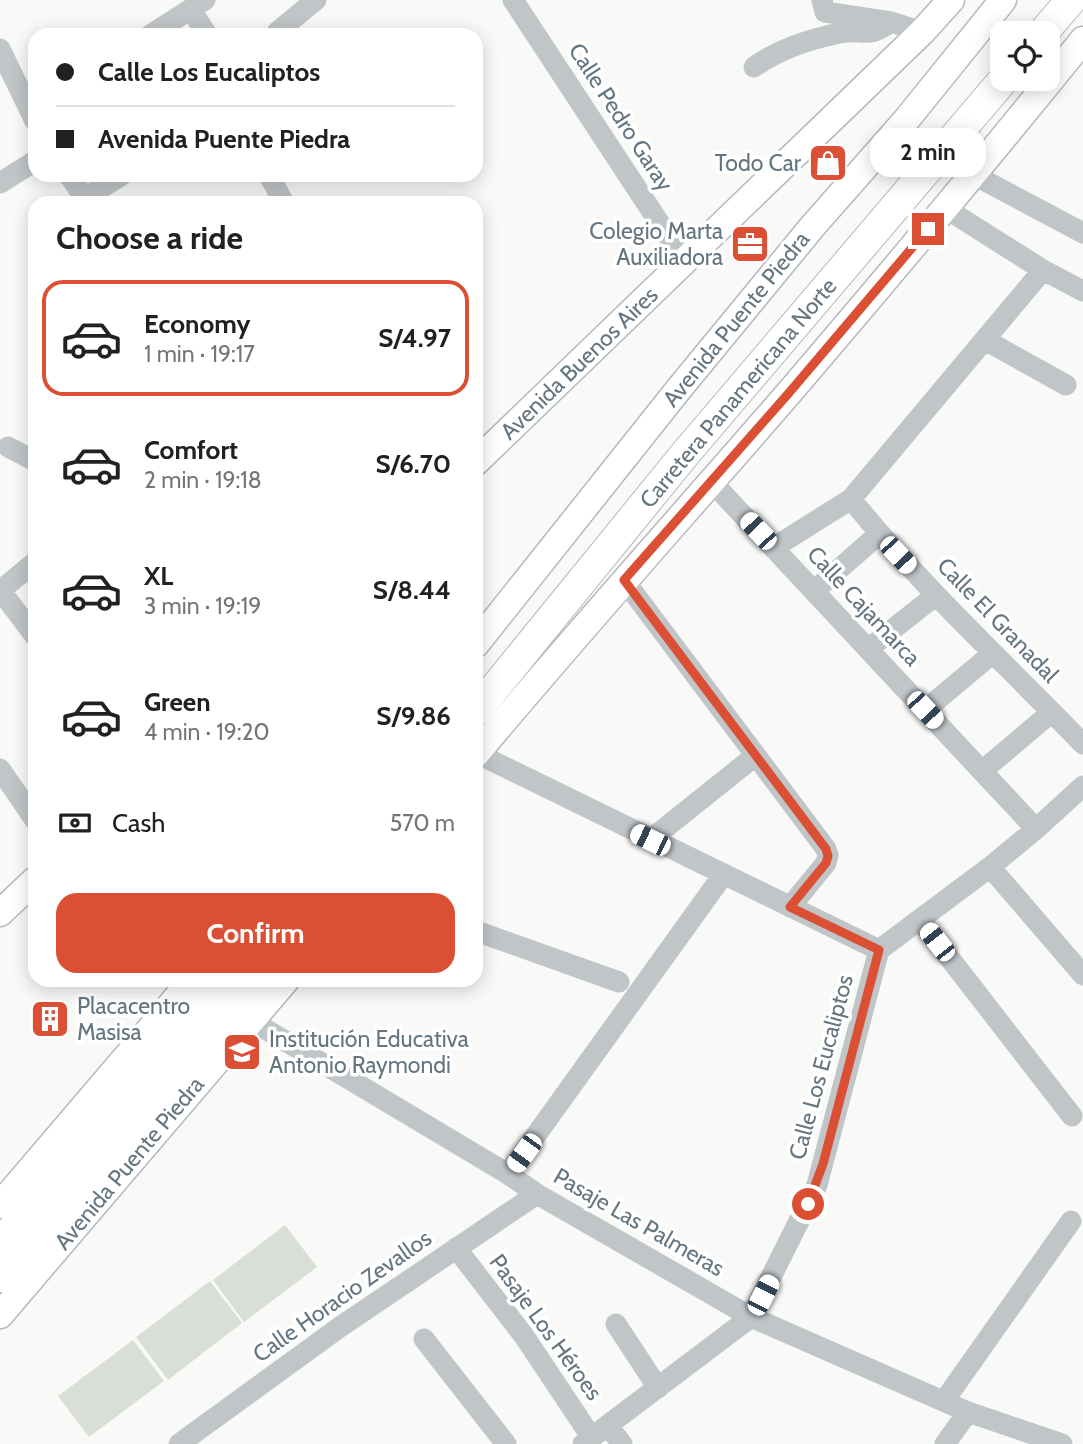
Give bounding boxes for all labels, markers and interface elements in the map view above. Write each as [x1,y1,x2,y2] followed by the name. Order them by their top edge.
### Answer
[990,21,1060,91] map controls
[990,21,1060,91] button: locate
[563,38,679,197] street label: Calle Pedro Garay
[98,56,320,88] text: Calle Los Eucaliptos
[98,123,350,155] text: Avenida Puente Piedra
[870,128,986,176] callout: 2 min
[900,138,956,166] text: 2 min
[807,142,849,184] shop icon: Todo Car
[715,149,802,177] place label: Todo Car
[912,213,944,245] route end
[589,217,723,271] place label: Colegio Marta Auxiliadora
[56,218,243,257] text: Choose a ride
[729,223,771,265] office icon: Colegio Marta Auxiliadora
[657,226,815,412] street label: Avenida Puente Piedra
[634,272,843,514] street label: Carretera Panamericana Norte
[494,281,664,445] street label: Avenida Buenos Aires
[60,307,123,370] icon: car
[144,308,250,340] text: Economy
[378,322,451,354] text: S/4.97
[144,340,255,368] text: 1 min · 19:17
[60,433,123,496] icon: car
[144,434,238,466] text: Comfort
[375,448,451,480] text: S/6.70
[144,466,262,494] text: 2 min · 19:18
[736,508,781,554] car
[876,532,921,578] car
[801,540,927,672] street label: Calle Cajamarca
[931,552,1065,689] street label: Calle El Granadal
[60,559,123,622] icon: car
[144,560,173,592] text: XL
[373,574,451,606] text: S/8.44
[144,592,261,620] text: 3 min · 19:19
[60,685,123,748] icon: car
[144,686,211,718] text: Green
[903,687,948,733] car
[376,700,451,732] text: S/9.86
[144,718,270,746] text: 4 min · 19:20
[56,804,94,842] icon: cash
[112,807,165,839] text: Cash
[390,809,455,837] text: 570 m
[627,821,674,859] car
[56,893,455,973] button: Confirm
[916,919,959,965] car
[783,972,859,1162] street label: Calle Los Eucaliptos
[77,992,190,1046] place label: Placacentro Masisa
[29,998,71,1040] building icon: Placacentro Masisa
[269,1025,469,1079] place label: Institución Educativa Antonio Raymondi
[221,1031,263,1073] school or university icon: Institución Educativa Antonio Raymondi
[48,1071,210,1255] street label: Avenida Puente Piedra
[504,1130,545,1176] car
[549,1162,729,1282] street label: Pasaje Las Palmeras
[792,1188,824,1220] route start
[247,1224,437,1368] street label: Calle Horacio Zevallos
[484,1249,608,1405] street label: Pasaje Los Héroes
[745,1272,782,1318] car

